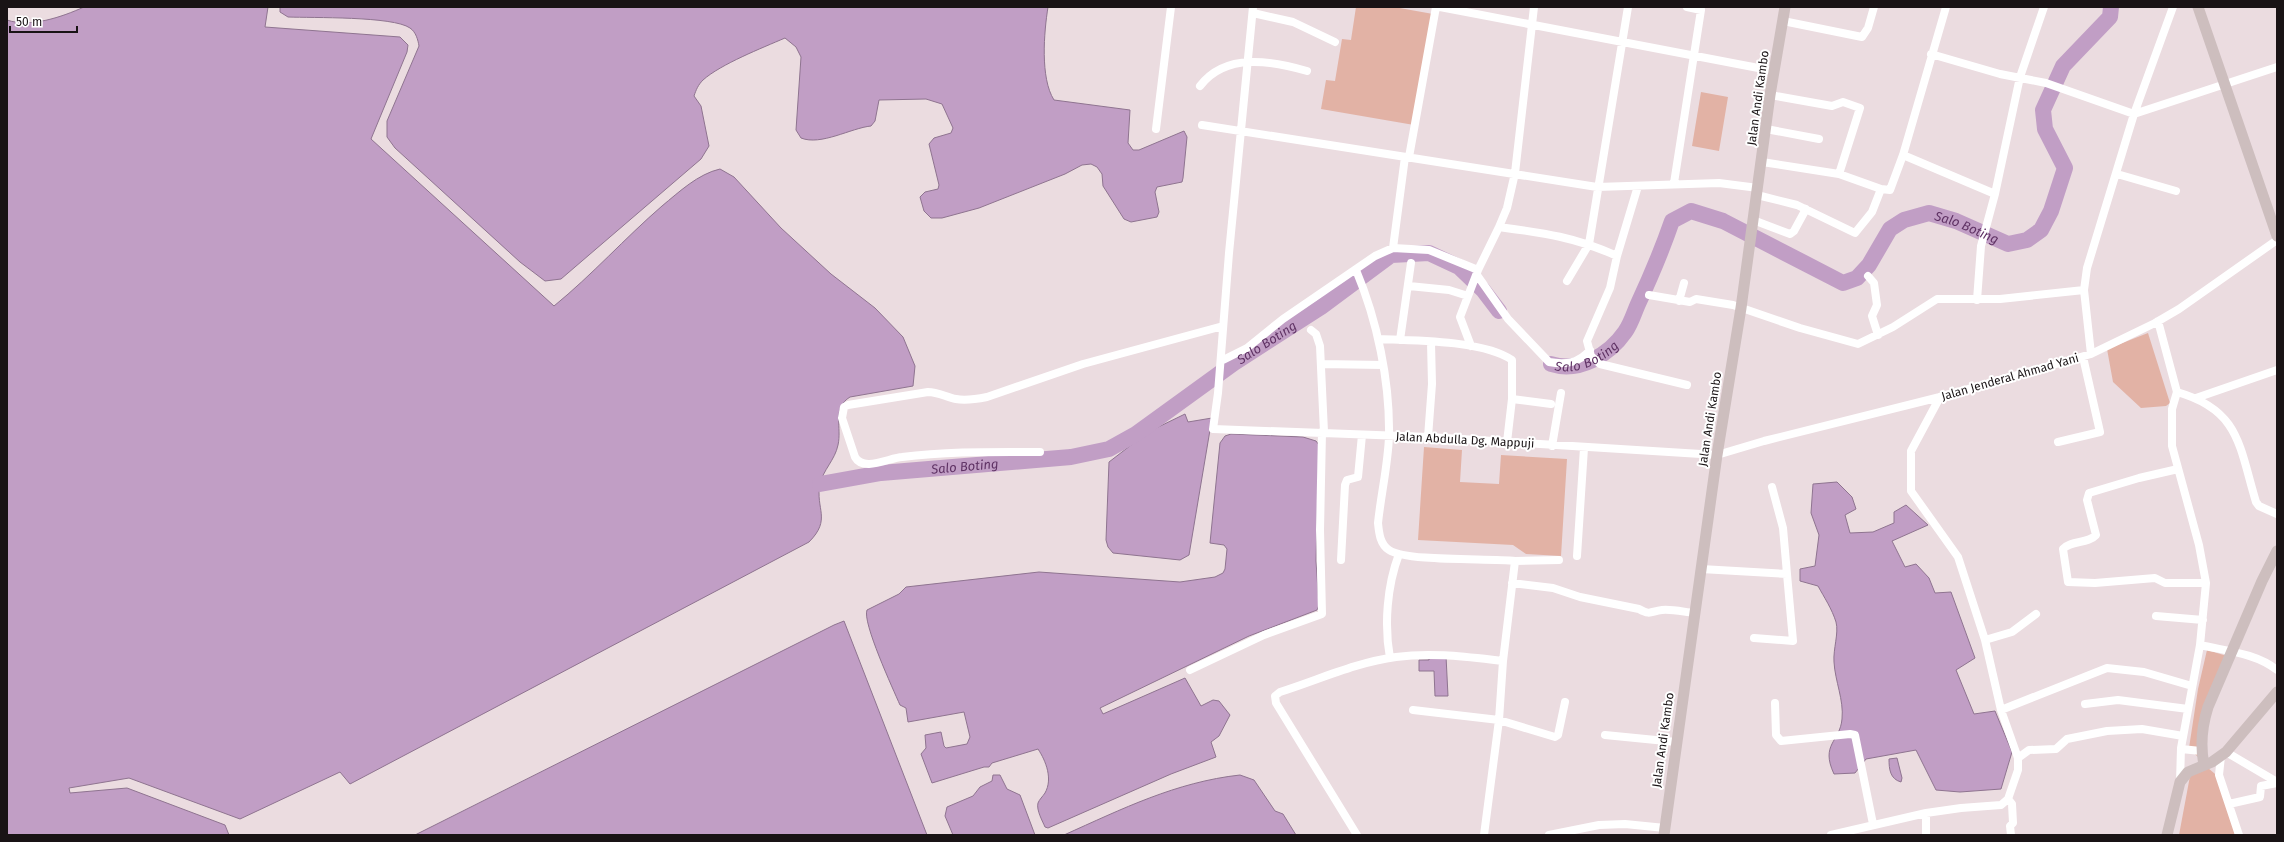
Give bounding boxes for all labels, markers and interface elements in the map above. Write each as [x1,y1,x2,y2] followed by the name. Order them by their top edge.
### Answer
[10,8,77,34] scale bar
[16,15,42,29] text: 50 m
[1744,50,1772,146] street label: Jalan Andi Kambo
[1932,207,2001,247] water label: Salo Boting
[1233,317,1299,367] water label: Salo Boting
[1553,337,1621,374] water label: Salo Boting
[1940,351,2080,403] street label: Jalan Jenderal Ahmad Yani
[1696,371,1724,467] street label: Jalan Andi Kambo
[1395,429,1535,451] street label: Jalan Abdulla Dg. Mappuji
[929,456,999,476] water label: Salo Boting
[1649,692,1677,788] street label: Jalan Andi Kambo

